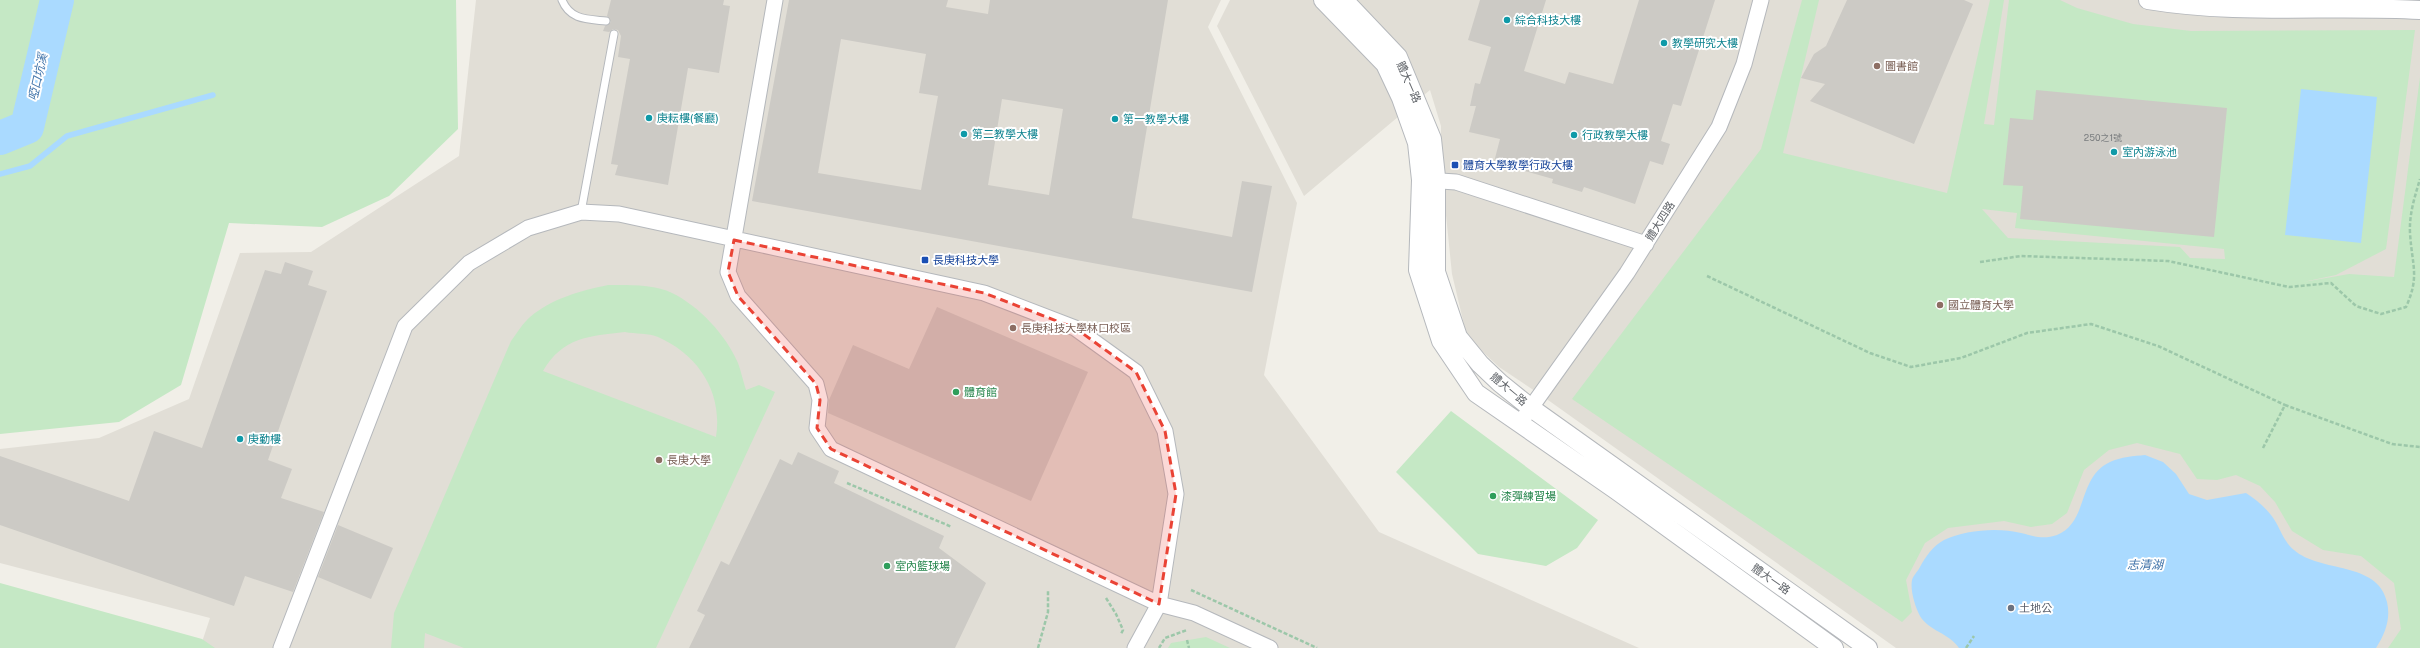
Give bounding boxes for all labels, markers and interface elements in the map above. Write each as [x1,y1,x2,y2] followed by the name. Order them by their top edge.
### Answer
[1515,14,1581,26] place label: 綜合科技大樓
[1502,15,1512,25] marker: 綜合科技大樓
[1672,37,1738,49] place label: 教學研究大樓
[1659,38,1669,48] marker: 教學研究大樓
[26,50,51,102] water label: 啞口坑溪
[1395,59,1423,105] street label: 體大一路
[1885,60,1918,72] place label: 圖書館
[1872,61,1882,71] marker: 圖書館
[657,112,719,124] place label: 庚耘樓(餐廳)
[644,113,654,123] marker: 庚耘樓(餐廳)
[1123,113,1189,125] place label: 第一教學大樓
[1110,114,1120,124] marker: 第一教學大樓
[972,128,1038,140] place label: 第二教學大樓
[959,129,969,139] marker: 第二教學大樓
[1582,129,1648,141] place label: 行政教學大樓
[1569,130,1579,140] marker: 行政教學大樓
[2084,132,2122,143] house number: 250之1號
[2122,146,2177,158] place label: 室內游泳池
[2109,147,2119,157] marker: 室內游泳池
[1463,159,1573,171] place label: 體育大學教學行政大樓
[1450,160,1460,170] marker: 體育大學教學行政大樓
[1643,199,1677,243] street label: 體大四路
[933,254,999,266] place label: 長庚科技大學
[920,255,930,265] marker: 長庚科技大學
[1948,299,2014,311] place label: 國立體育大學
[1935,300,1945,310] marker: 國立體育大學
[1021,322,1131,334] place label: 長庚科技大學林口校區
[1008,323,1018,333] marker: 長庚科技大學林口校區
[1488,370,1530,408] street label: 體大一路
[964,386,997,398] place label: 體育館
[951,387,961,397] marker: 體育館
[248,433,281,445] place label: 庚勤樓
[235,434,245,444] marker: 庚勤樓
[667,454,711,466] place label: 長庚大學
[654,455,664,465] marker: 長庚大學
[1501,490,1556,502] place label: 漆彈練習場
[1488,491,1498,501] marker: 漆彈練習場
[2127,558,2165,572] water label: 志清湖
[895,560,950,572] place label: 室內籃球場
[882,561,892,571] marker: 室內籃球場
[1750,561,1792,597] street label: 體大一路
[2019,602,2052,614] place label: 土地公
[2006,603,2016,613] marker: 土地公

